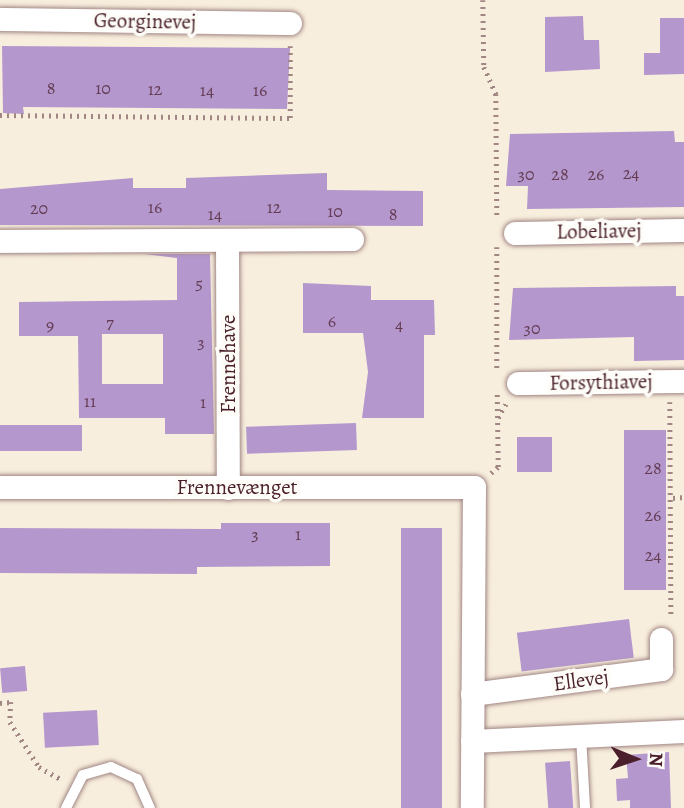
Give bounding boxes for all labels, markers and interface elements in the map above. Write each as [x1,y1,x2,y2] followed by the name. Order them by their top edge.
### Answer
[94,8,196,34] street label: Georginevej
[47,77,55,99] house number: 8
[95,77,111,99] house number: 10
[148,78,162,100] house number: 12
[200,79,214,101] house number: 14
[253,79,267,101] house number: 16
[623,162,639,184] house number: 24
[517,163,535,185] house number: 30
[551,163,569,185] house number: 28
[588,163,604,185] house number: 26
[148,196,162,218] house number: 16
[267,196,281,218] house number: 12
[30,197,48,219] house number: 20
[327,200,343,222] house number: 10
[208,203,222,225] house number: 14
[389,203,397,225] house number: 8
[556,218,642,244] street label: Lobeliavej
[195,272,203,294] house number: 5
[328,310,336,332] house number: 6
[106,311,114,333] house number: 7
[395,313,403,335] house number: 4
[46,314,54,336] house number: 9
[215,314,241,414] street label: Frennehave
[523,317,541,339] house number: 30
[197,331,205,353] house number: 3
[549,369,653,395] street label: Forsythiavej
[84,390,96,412] house number: 11
[200,391,206,413] house number: 1
[644,457,662,479] house number: 28
[176,474,298,500] street label: Frennevænget
[645,504,661,526] house number: 26
[251,523,259,545] house number: 3
[295,523,301,545] house number: 1
[645,544,661,566] house number: 24
[552,664,610,696] street label: Ellevej
[600,724,670,794] north arrow
[643,752,669,767] text: N

